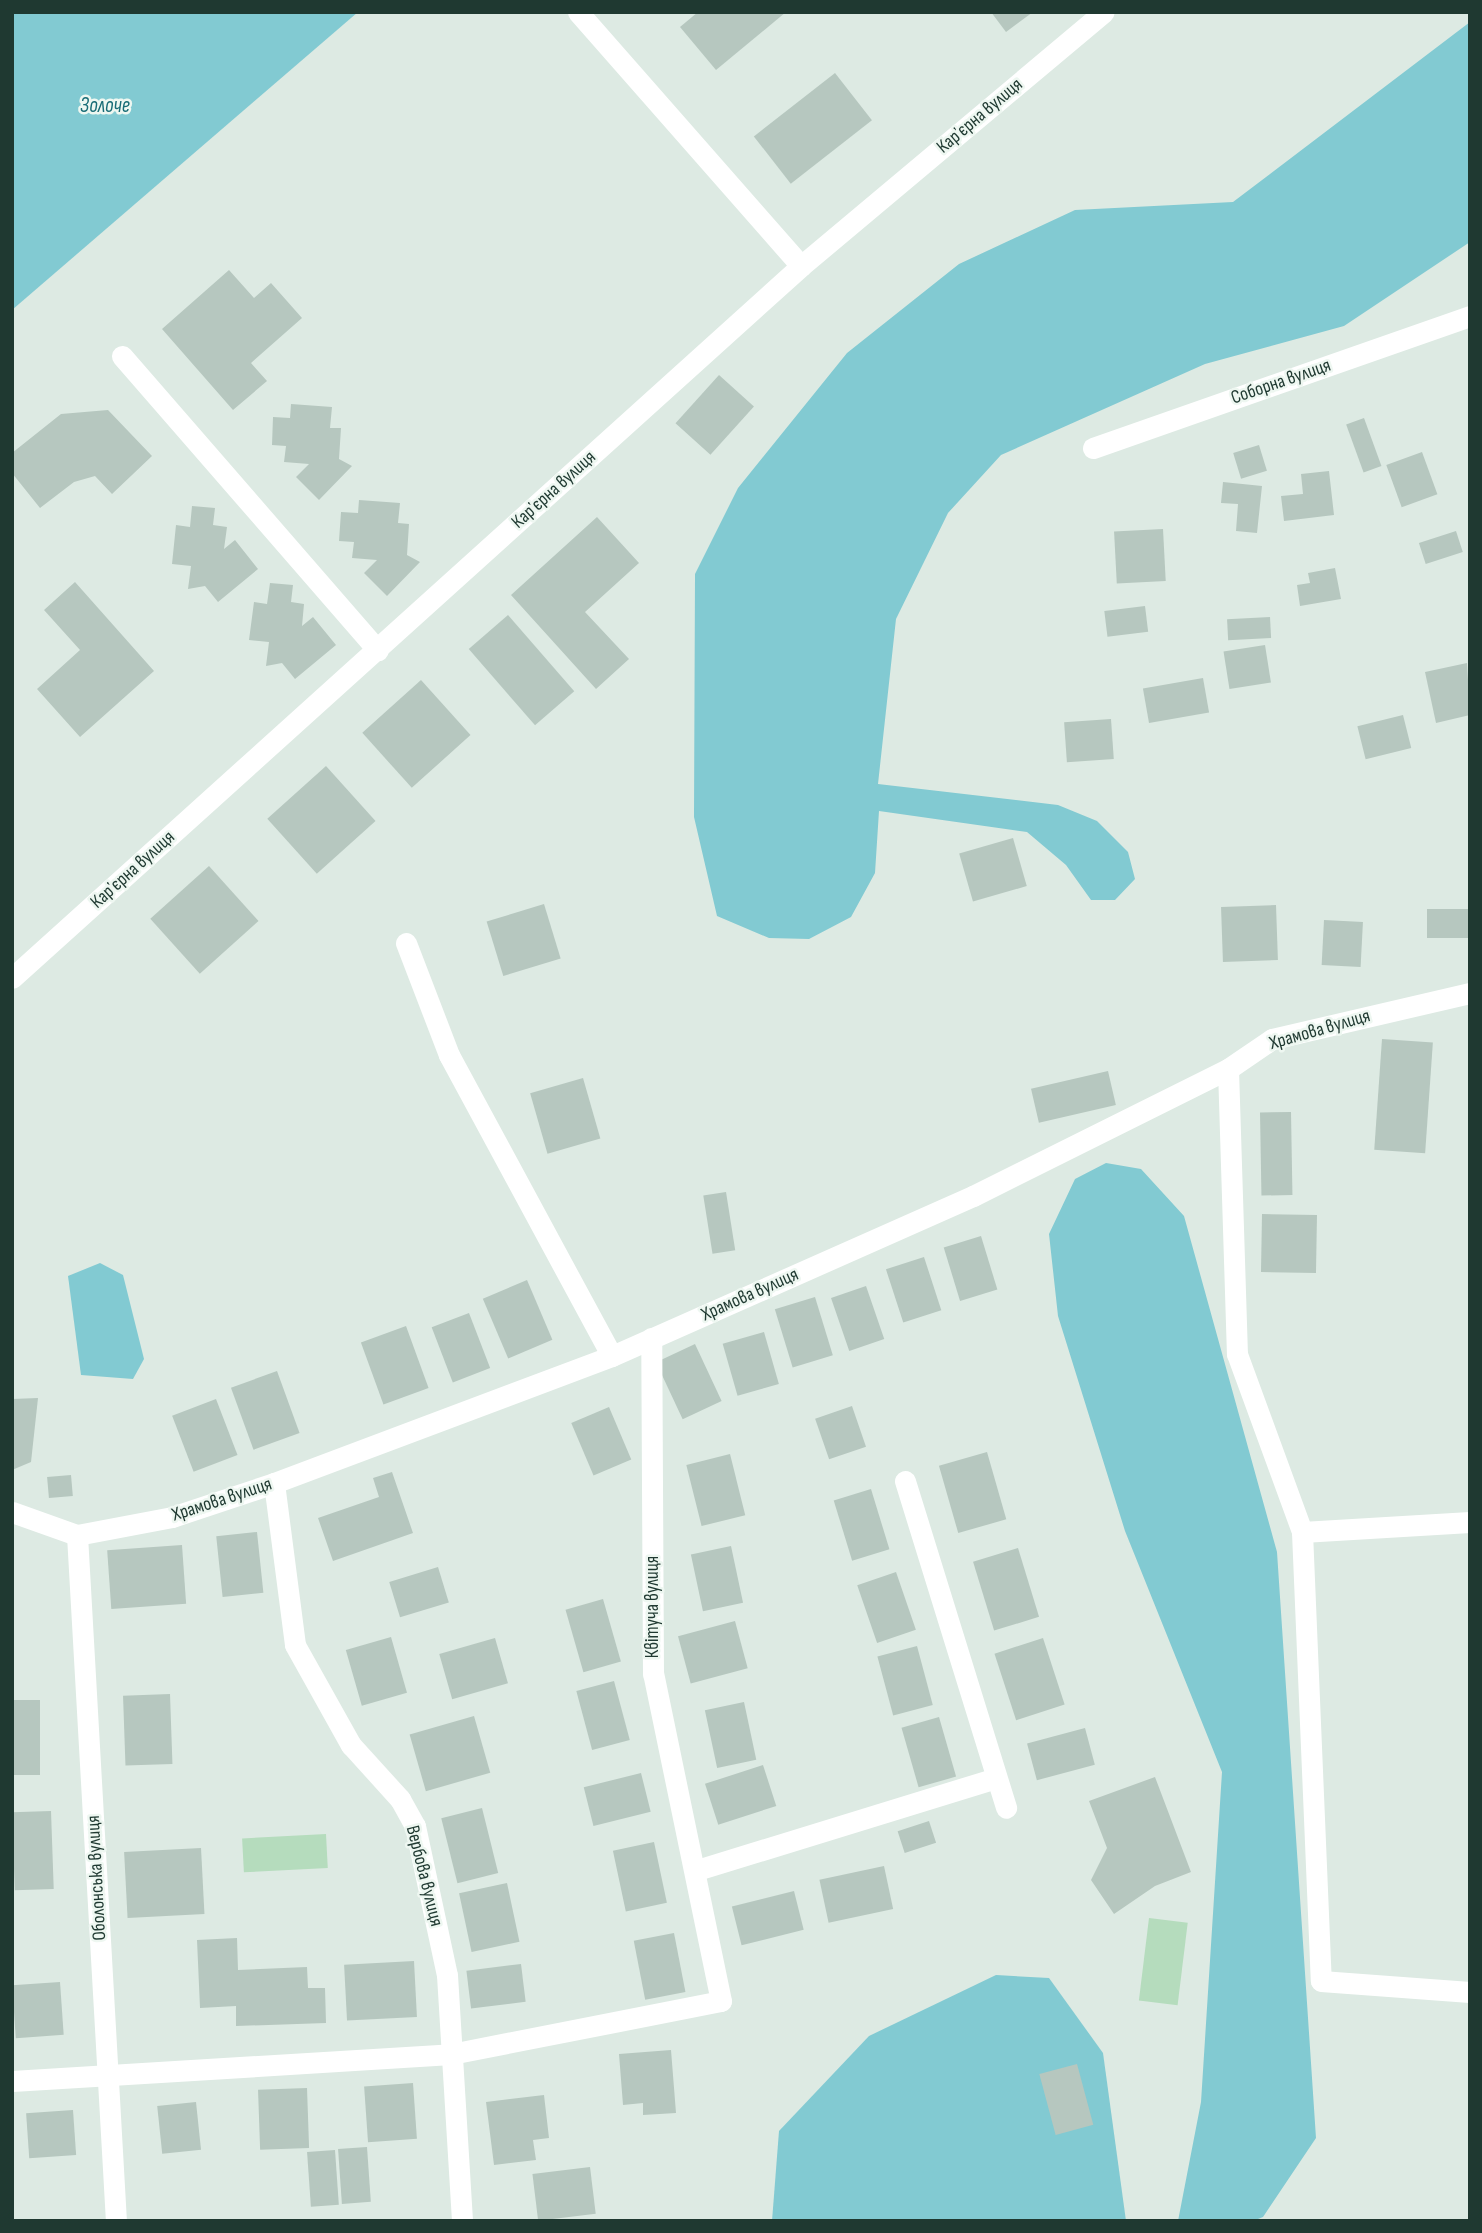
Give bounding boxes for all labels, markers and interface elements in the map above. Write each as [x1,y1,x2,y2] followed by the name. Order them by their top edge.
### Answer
[932,74,1028,158] street label: Карʼєрна вулиця
[80,93,130,119] water label: Золоче
[1228,354,1334,410] street label: Соборна вулиця
[507,446,601,534] street label: Карʼєрна вулиця
[86,826,180,914] street label: Карʼєрна вулиця
[1267,1005,1373,1055] street label: Храмова вулиця
[698,1263,802,1327] street label: Храмова вулиця
[169,1473,275,1527] street label: Храмова вулиця
[642,1556,664,1658] street label: Квітуча вулиця
[82,1815,112,1941] street label: Оболонська вулиця
[400,1823,448,1929] street label: Вербова вулиця

